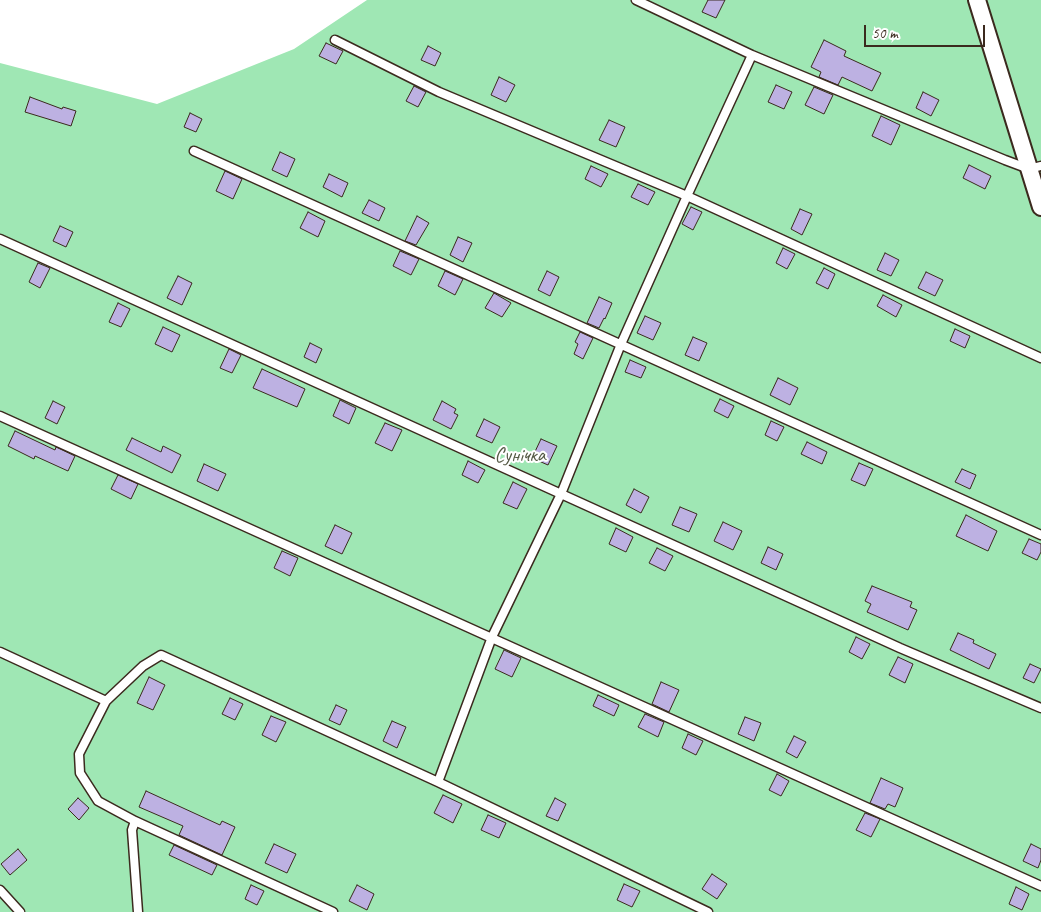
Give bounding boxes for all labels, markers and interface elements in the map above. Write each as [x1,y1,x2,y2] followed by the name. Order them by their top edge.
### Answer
[866,15,987,47] scale bar
[872,24,898,43] text: 50 m
[494,444,546,468] park label: Сунічка

